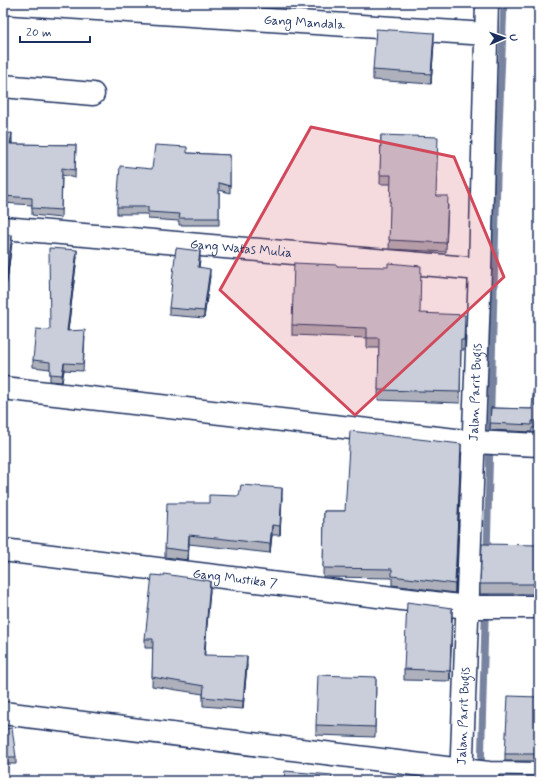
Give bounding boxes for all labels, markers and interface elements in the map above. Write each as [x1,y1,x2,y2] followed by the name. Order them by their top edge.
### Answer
[263,11,346,33] street label: Gang Mandala
[20,18,90,44] scale bar
[484,18,524,58] north arrow
[26,25,52,41] text: 20 m
[506,34,520,42] text: U
[189,236,293,261] street label: Gang Watas Mulia
[465,343,487,442] street label: Jalan Parit Bugis
[192,565,279,592] street label: Gang Mustika 7
[453,667,475,765] street label: Jalan Parit Bugis

